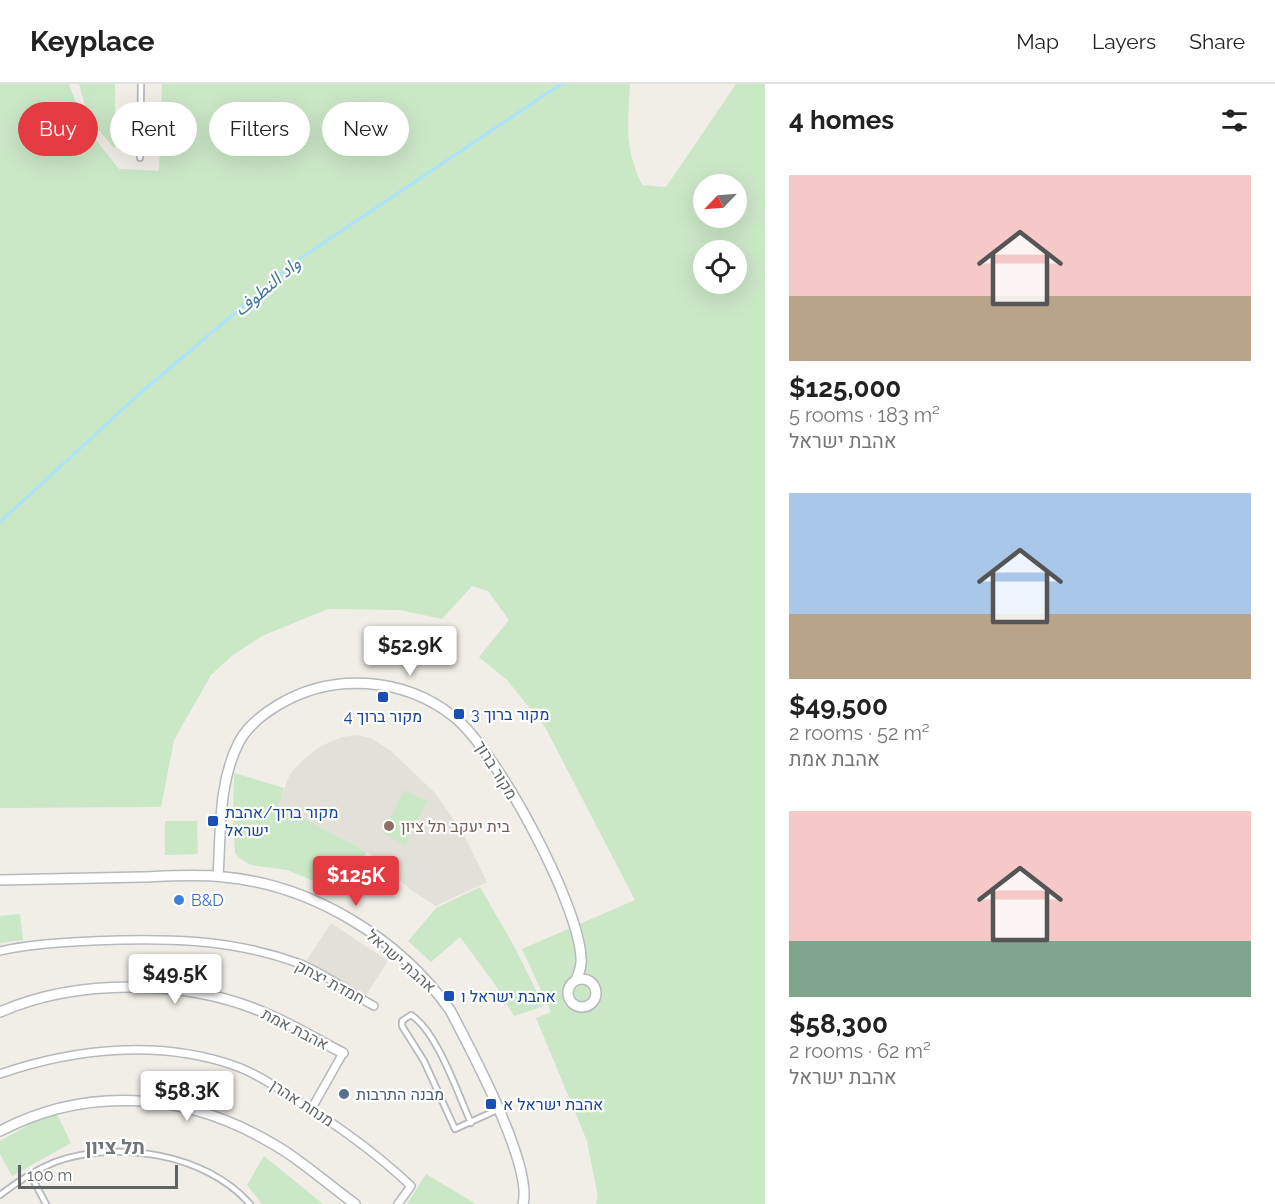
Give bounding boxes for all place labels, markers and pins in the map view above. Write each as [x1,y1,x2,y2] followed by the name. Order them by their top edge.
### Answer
[361,626,459,677] pin: $52.9K
[376,690,390,704] marker: מקור ברוך 4
[471,705,549,724] place label: מקור ברוך 3
[344,707,422,726] place label: מקור ברוך 4
[452,707,466,721] marker: מקור ברוך 3
[225,803,338,840] place label: מקור ברוך/אהבת ישראל
[206,814,220,828] marker: מקור ברוך/אהבת ישראל
[401,817,511,836] place label: בית יעקב תל ציון
[382,819,396,833] marker: בית יעקב תל ציון
[314,856,398,907] pin: $125K
[191,891,224,910] place label: B&D
[172,893,186,907] marker: B&D
[126,954,224,1005] pin: $49.5K
[461,987,556,1006] place label: אהבת ישראל ו
[442,989,456,1003] marker: אהבת ישראל ו
[138,1071,236,1122] pin: $58.3K
[356,1085,444,1104] place label: מבנה התרבות
[337,1087,351,1101] marker: מבנה התרבות
[503,1095,603,1114] place label: אהבת ישראל א
[484,1097,498,1111] marker: אהבת ישראל א

